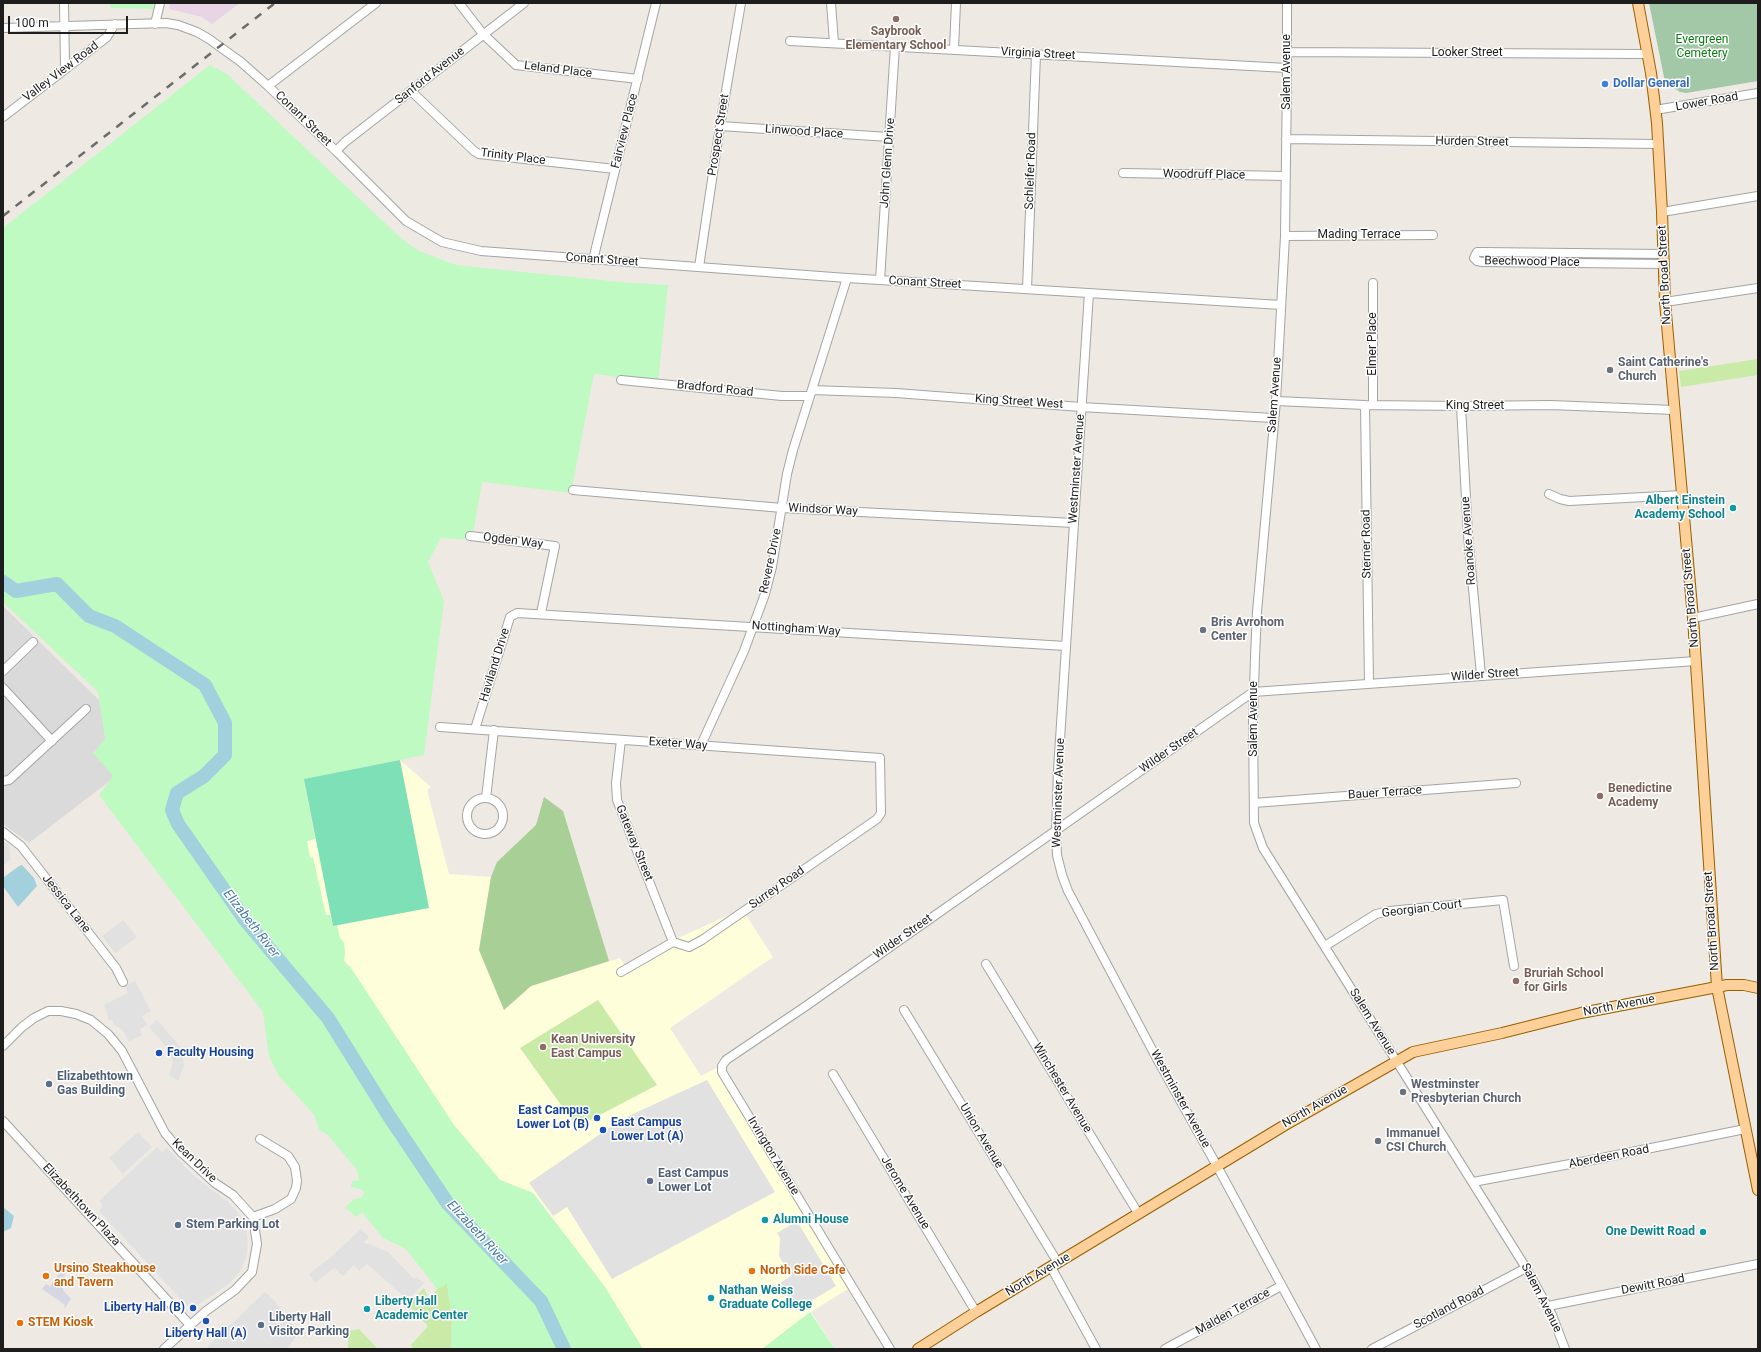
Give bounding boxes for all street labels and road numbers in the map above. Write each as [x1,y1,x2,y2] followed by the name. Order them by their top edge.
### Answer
[1280,34,1294,110] street label: Salem Avenue
[20,39,102,105] street label: Valley View Road
[392,44,468,108] street label: Sanford Avenue
[1000,45,1076,63] street label: Virginia Street
[1431,46,1503,60] street label: Looker Street
[523,59,593,81] street label: Leland Place
[272,88,334,150] street label: Conant Street
[1675,89,1739,115] street label: Lower Road
[609,92,641,170] street label: Fairview Place
[705,93,733,177] street label: Prospect Street
[878,117,898,209] street label: John Glenn Drive
[765,122,843,142] street label: Linwood Place
[1022,132,1040,210] street label: Schleifer Road
[1435,134,1509,150] street label: Hurden Street
[480,146,546,168] street label: Trinity Place
[1163,167,1245,183] street label: Woodruff Place
[1655,225,1675,325] street label: North Broad Street
[1317,228,1401,242] street label: Mading Terrace
[565,250,639,270] street label: Conant Street
[1484,254,1580,270] street label: Beechwood Place
[888,274,962,292] street label: Conant Street
[1366,312,1380,376] street label: Elmer Place
[1265,357,1285,433] street label: Salem Avenue
[676,378,754,400] street label: Bradford Road
[974,392,1064,412] street label: King Street West
[1446,399,1504,413] street label: King Street
[1066,414,1088,524] street label: Westminster Avenue
[1459,496,1479,586] street label: Roanoke Avenue
[788,501,858,519] street label: Windsor Way
[1359,509,1375,579] street label: Sterner Road
[757,527,785,595] street label: Revere Drive
[482,530,544,552] street label: Ogden Way
[1679,548,1703,648] street label: North Broad Street
[751,619,841,639] street label: Nottingham Way
[477,626,513,704] street label: Haviland Drive
[1450,665,1520,685] street label: Wilder Street
[1247,681,1261,757] street label: Salem Avenue
[1137,726,1201,776] street label: Wilder Street
[648,735,708,753] street label: Exeter Way
[1050,738,1068,848] street label: Westminster Avenue
[1348,783,1422,803] street label: Bauer Terrace
[612,803,656,883] street label: Gateway Street
[747,864,807,912] street label: Surrey Road
[1701,871,1723,971] street label: North Broad Street
[39,872,93,936] street label: Jessica Lane
[1381,897,1463,921] street label: Georgian Court
[871,912,935,962] street label: Wilder Street
[1346,986,1398,1058] street label: Salem Avenue
[1582,992,1656,1020] street label: North Avenue
[1030,1040,1094,1136] street label: Winchester Avenue
[1147,1048,1213,1150] street label: Westminster Avenue
[1280,1083,1350,1131] street label: North Avenue
[956,1101,1006,1171] street label: Union Avenue
[744,1114,802,1198] street label: Irvington Avenue
[169,1136,219,1186] street label: Kean Drive
[1568,1142,1650,1172] street label: Aberdeen Road
[877,1154,933,1232] street label: Jerome Avenue
[39,1161,123,1249] street label: Elizabethtown Plaza
[1003,1250,1073,1300] street label: North Avenue
[1517,1261,1565,1335] street label: Salem Avenue
[1620,1272,1686,1298] street label: Dewitt Road
[1411,1283,1487,1333] street label: Scotland Road
[1193,1286,1273,1338] street label: Malden Terrace

